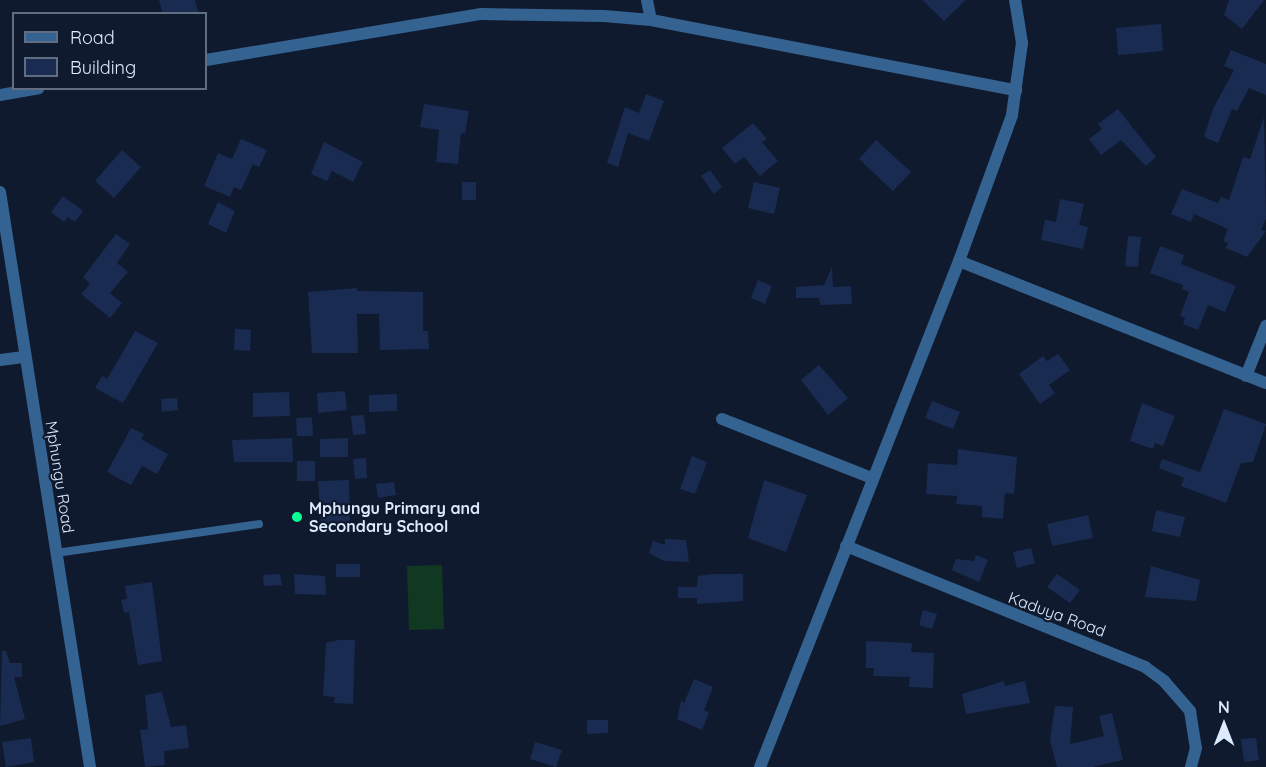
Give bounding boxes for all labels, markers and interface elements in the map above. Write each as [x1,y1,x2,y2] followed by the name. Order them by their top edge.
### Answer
[12,12,207,90] legend
[70,26,115,49] text: Road
[70,56,136,79] text: Building
[42,420,78,534] street label: Mphungu Road
[309,498,480,536] place label: Mphungu Primary and Secondary School
[290,510,304,524] marker: Mphungu Primary and Secondary School
[1006,587,1108,641] street label: Kaduya Road
[1194,695,1254,755] north arrow
[1218,697,1230,717] text: N

